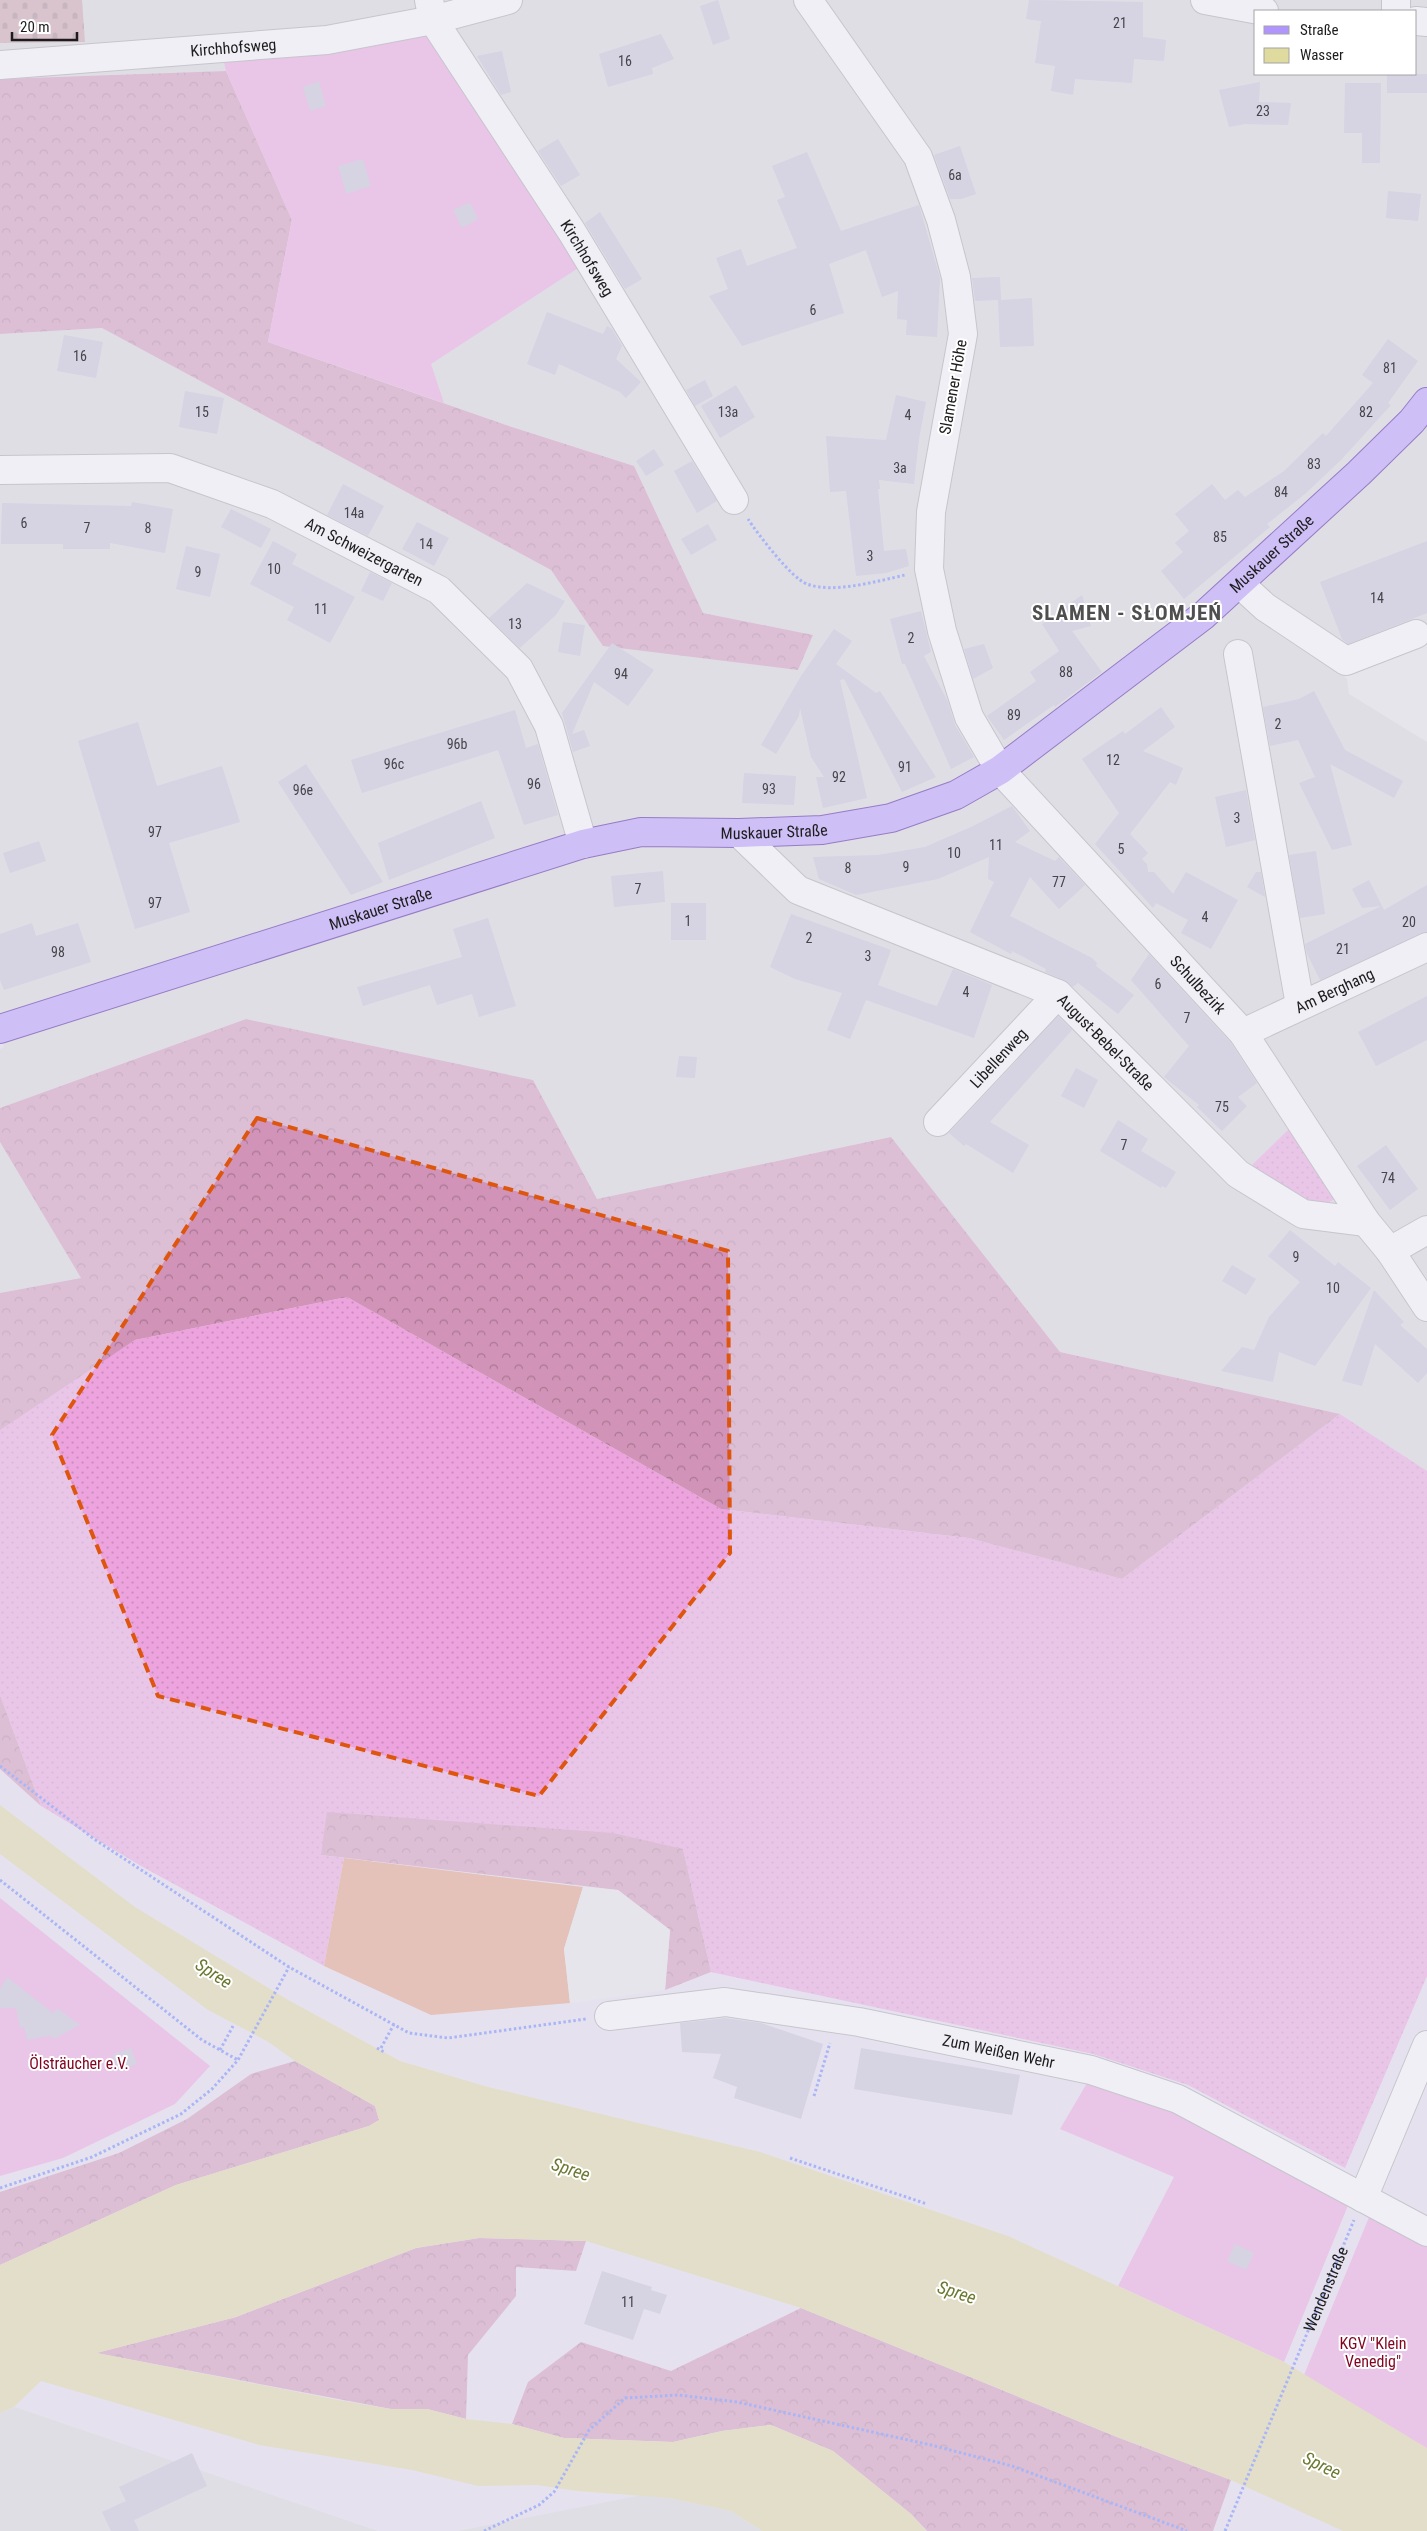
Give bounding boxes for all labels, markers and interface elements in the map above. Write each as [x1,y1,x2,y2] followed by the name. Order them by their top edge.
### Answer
[12,10,78,42] scale bar
[1254,10,1417,75] legend
[1113,15,1127,31] house number: 21
[20,18,50,36] text: 20 m
[1300,21,1339,39] text: Straße
[190,34,277,60] street label: Kirchhofsweg
[1300,46,1344,64] text: Wasser
[618,53,632,69] house number: 16
[1256,103,1270,119] house number: 23
[948,167,962,183] house number: 6a
[557,216,618,300] street label: Kirchhofsweg
[810,302,817,318] house number: 6
[935,338,971,436] street label: Slamener Höhe
[73,348,87,364] house number: 16
[1383,360,1397,376] house number: 81
[195,404,209,420] house number: 15
[718,404,738,420] house number: 13a
[1359,404,1373,420] house number: 82
[905,407,912,423] house number: 4
[1307,456,1321,472] house number: 83
[893,460,907,476] house number: 3a
[1274,484,1288,500] house number: 84
[344,505,364,521] house number: 14a
[1225,510,1317,596] street label: Muskauer Straße
[302,513,426,590] street label: Am Schweizergarten
[21,515,28,531] house number: 6
[84,520,91,536] house number: 7
[145,520,152,536] house number: 8
[1213,529,1227,545] house number: 85
[419,536,433,552] house number: 14
[867,548,873,564] house number: 3
[267,561,281,577] house number: 10
[195,564,201,580] house number: 9
[1370,590,1384,606] house number: 14
[314,601,328,617] house number: 11
[1032,601,1222,625] district label: SLAMEN - SŁOMJEŃ
[508,616,522,632] house number: 13
[908,630,915,646] house number: 2
[1059,664,1073,680] house number: 88
[614,666,628,682] house number: 94
[1007,707,1021,723] house number: 89
[1275,716,1282,732] house number: 2
[447,736,467,752] house number: 96b
[1106,752,1120,768] house number: 12
[384,756,404,772] house number: 96c
[898,759,912,775] house number: 91
[832,769,846,785] house number: 92
[527,776,541,792] house number: 96
[762,781,776,797] house number: 93
[293,782,314,798] house number: 96e
[1234,810,1240,826] house number: 3
[721,820,829,843] street label: Muskauer Straße
[148,824,162,840] house number: 97
[989,837,1003,853] house number: 11
[1118,841,1125,857] house number: 5
[947,845,961,861] house number: 10
[903,859,909,875] house number: 9
[845,860,852,876] house number: 8
[1052,874,1066,890] house number: 77
[635,881,642,897] house number: 7
[326,883,434,934] street label: Muskauer Straße
[148,895,162,911] house number: 97
[1202,909,1209,925] house number: 4
[685,913,691,929] house number: 1
[1402,914,1416,930] house number: 20
[806,930,813,946] house number: 2
[1336,941,1350,957] house number: 21
[51,944,65,960] house number: 98
[865,948,871,964] house number: 3
[1166,951,1231,1018] street label: Schulbezirk
[1292,964,1377,1017] street label: Am Berghang
[1155,976,1162,992] house number: 6
[963,984,970,1000] house number: 4
[1054,990,1158,1094] street label: August-Bebel-Straße
[1184,1010,1191,1026] house number: 7
[966,1024,1031,1092] street label: Libellenweg
[1215,1099,1229,1115] house number: 75
[1121,1137,1128,1153] house number: 7
[1381,1170,1395,1186] house number: 74
[1293,1249,1299,1265] house number: 9
[1326,1280,1340,1296] house number: 10
[192,1954,236,1992] water label: Spree
[941,2030,1057,2072] street label: Zum Weißen Wehr
[29,2054,129,2073] park label: Ölsträucher e.V.
[549,2153,593,2185] water label: Spree
[1299,2244,1351,2334] street label: Wendenstraße
[935,2276,979,2308] water label: Spree
[621,2294,635,2310] house number: 11
[1339,2334,1407,2371] park label: KGV "Klein Venedig"
[1300,2447,1344,2483] water label: Spree

